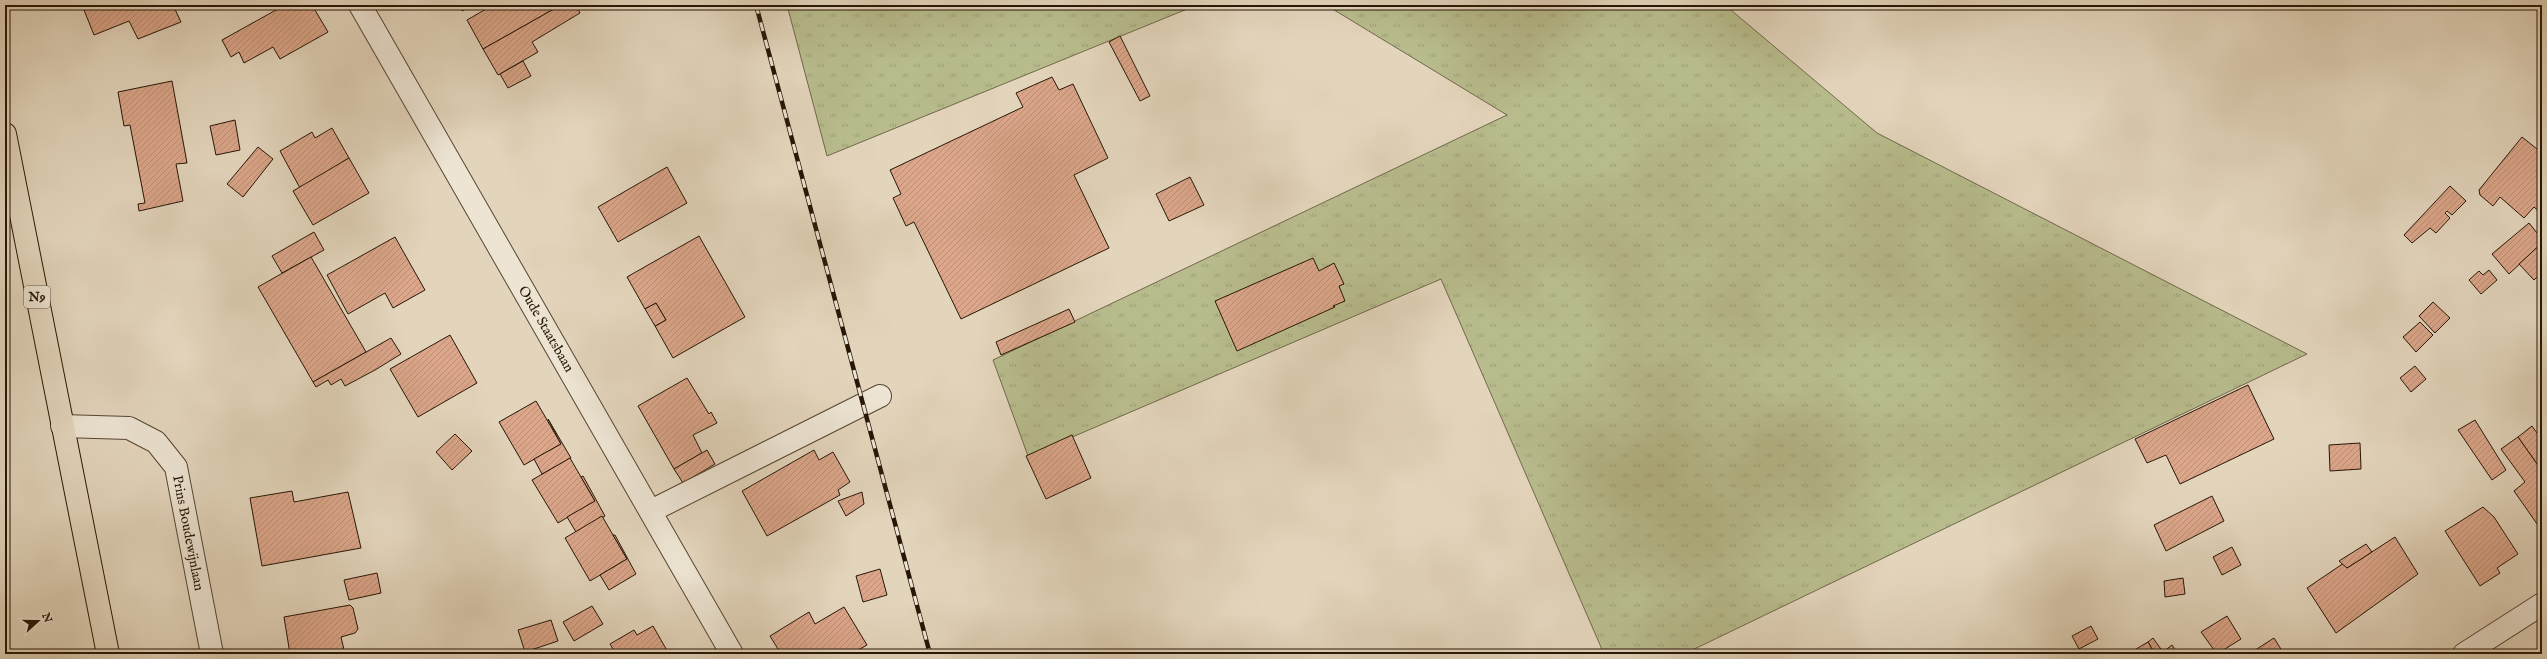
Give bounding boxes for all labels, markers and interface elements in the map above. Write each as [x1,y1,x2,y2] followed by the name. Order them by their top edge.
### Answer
[514,283,578,376] street label: Oude Staatsbaan
[24,286,50,308] road number: N9
[168,474,208,593] street label: Prins Boudewijnlaan
[18,601,58,641] north arrow
[38,610,55,625] text: N

